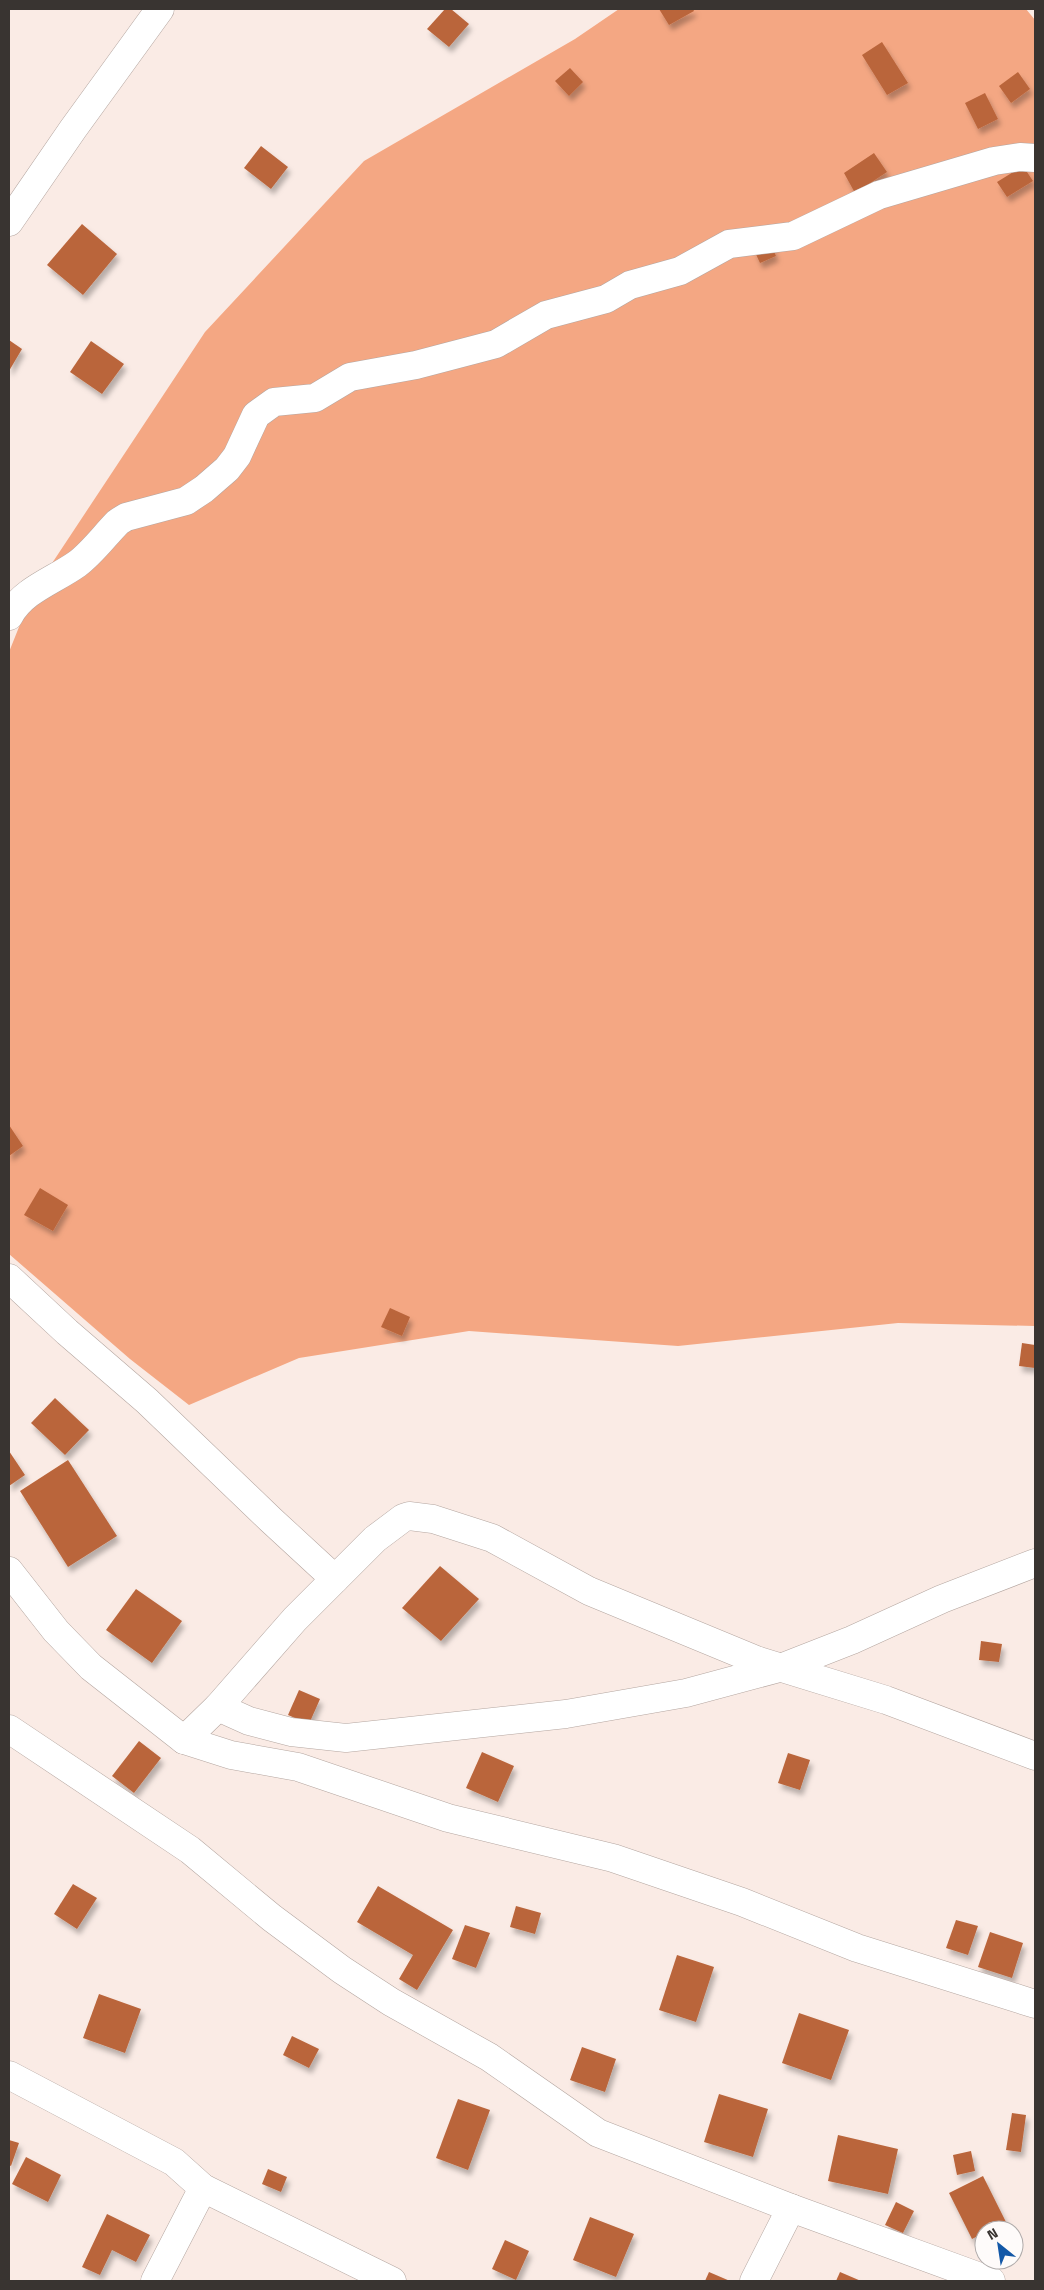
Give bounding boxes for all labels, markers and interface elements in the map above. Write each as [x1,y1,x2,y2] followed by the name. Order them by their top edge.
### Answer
[974,2220,1024,2270] north arrow
[983,2222,1002,2245] text: N

